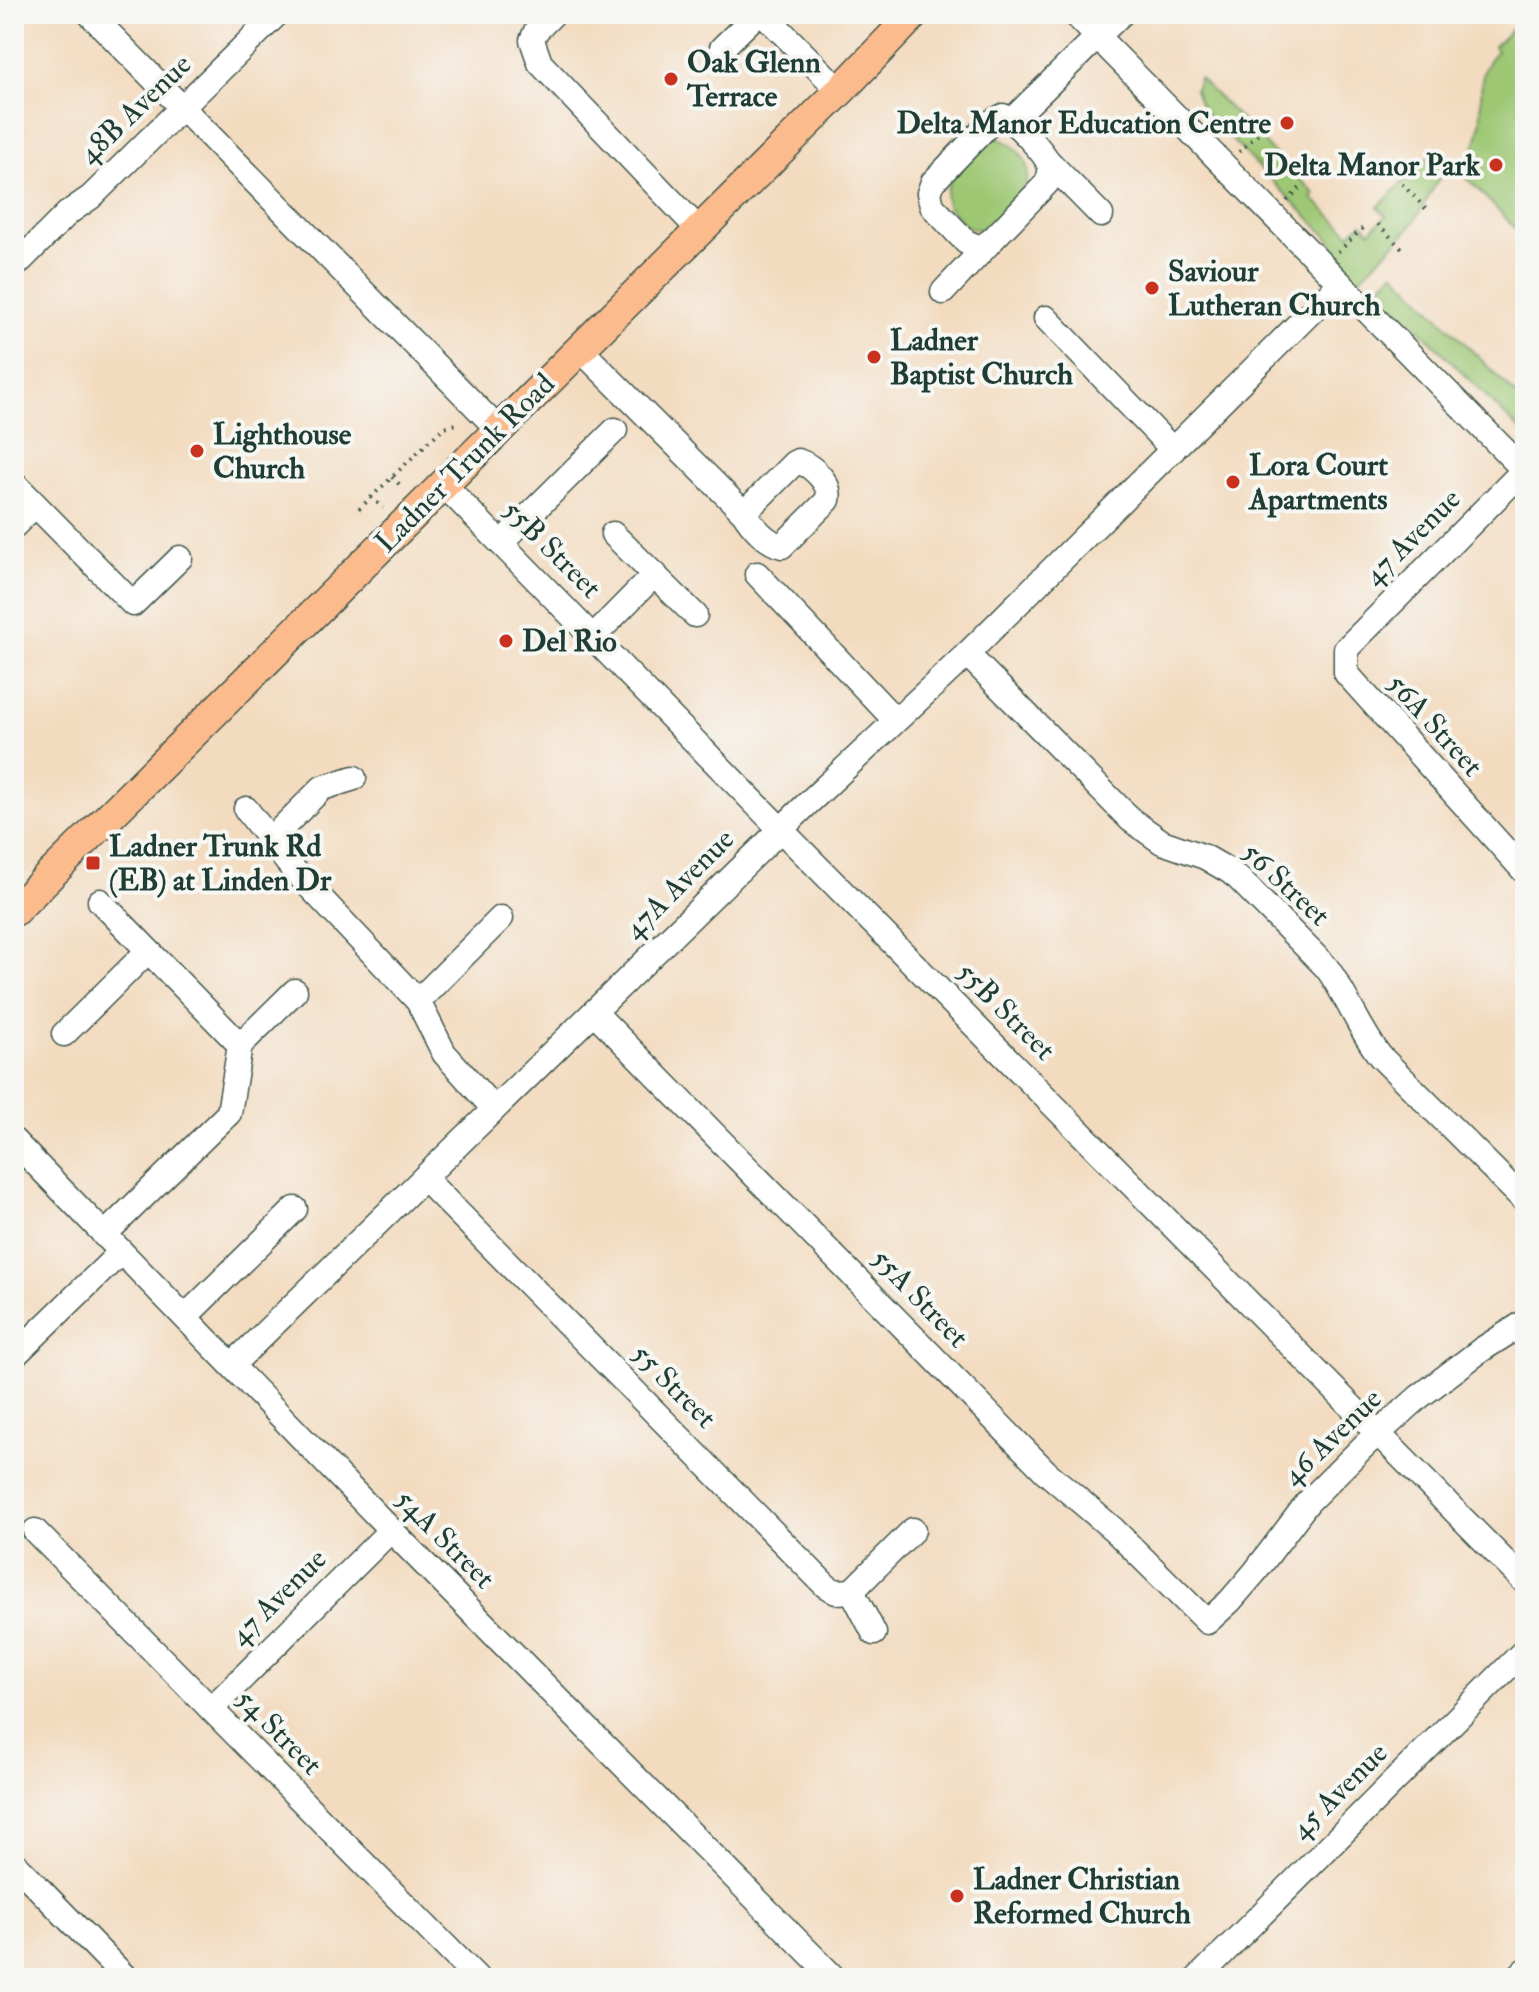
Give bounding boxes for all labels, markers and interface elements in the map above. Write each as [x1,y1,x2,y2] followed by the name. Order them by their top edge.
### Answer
[686,44,821,115] place label: Oak Glenn Terrace
[71,46,199,172] street label: 48B Avenue
[662,70,680,88] marker: Oak Glenn Terrace
[896,105,1271,142] place label: Delta Manor Education Centre
[1278,114,1296,132] marker: Delta Manor Education Centre
[1264,147,1481,184] place label: Delta Manor Park
[1487,156,1505,174] marker: Delta Manor Park
[1168,253,1381,324] place label: Saviour Lutheran Church
[1143,279,1161,297] marker: Saviour Lutheran Church
[890,322,1073,393] place label: Ladner Baptist Church
[865,348,883,366] marker: Ladner Baptist Church
[367,365,563,561] street label: Ladner Trunk Road
[213,416,352,487] place label: Lighthouse Church
[188,442,206,460] marker: Lighthouse Church
[1247,447,1388,518] place label: Lora Court Apartments
[1224,473,1242,491] marker: Lora Court Apartments
[1356,481,1468,593] street label: 47 Avenue
[495,492,609,606] street label: 55B Street
[522,623,617,660] place label: Del Rio
[497,632,515,650] marker: Del Rio
[1379,666,1491,784] street label: 56A Street
[616,821,742,947] street label: 47A Avenue
[109,828,332,899] place label: Ladner Trunk Rd (EB) at Linden Dr
[1234,834,1338,934] street label: 56 Street
[84,854,102,872] marker: Ladner Trunk Rd (EB) at Linden Dr
[949,954,1063,1068] street label: 55B Street
[864,1241,977,1356] street label: 55A Street
[624,1336,724,1436] street label: 55 Street
[1274,1380,1390,1494] street label: 46 Avenue
[387,1481,503,1597] street label: 54A Street
[222,1541,334,1653] street label: 47 Avenue
[228,1681,330,1783] street label: 54 Street
[1283,1735,1395,1847] street label: 45 Avenue
[973,1861,1191,1932] place label: Ladner Christian Reformed Church
[948,1887,966,1905] marker: Ladner Christian Reformed Church

